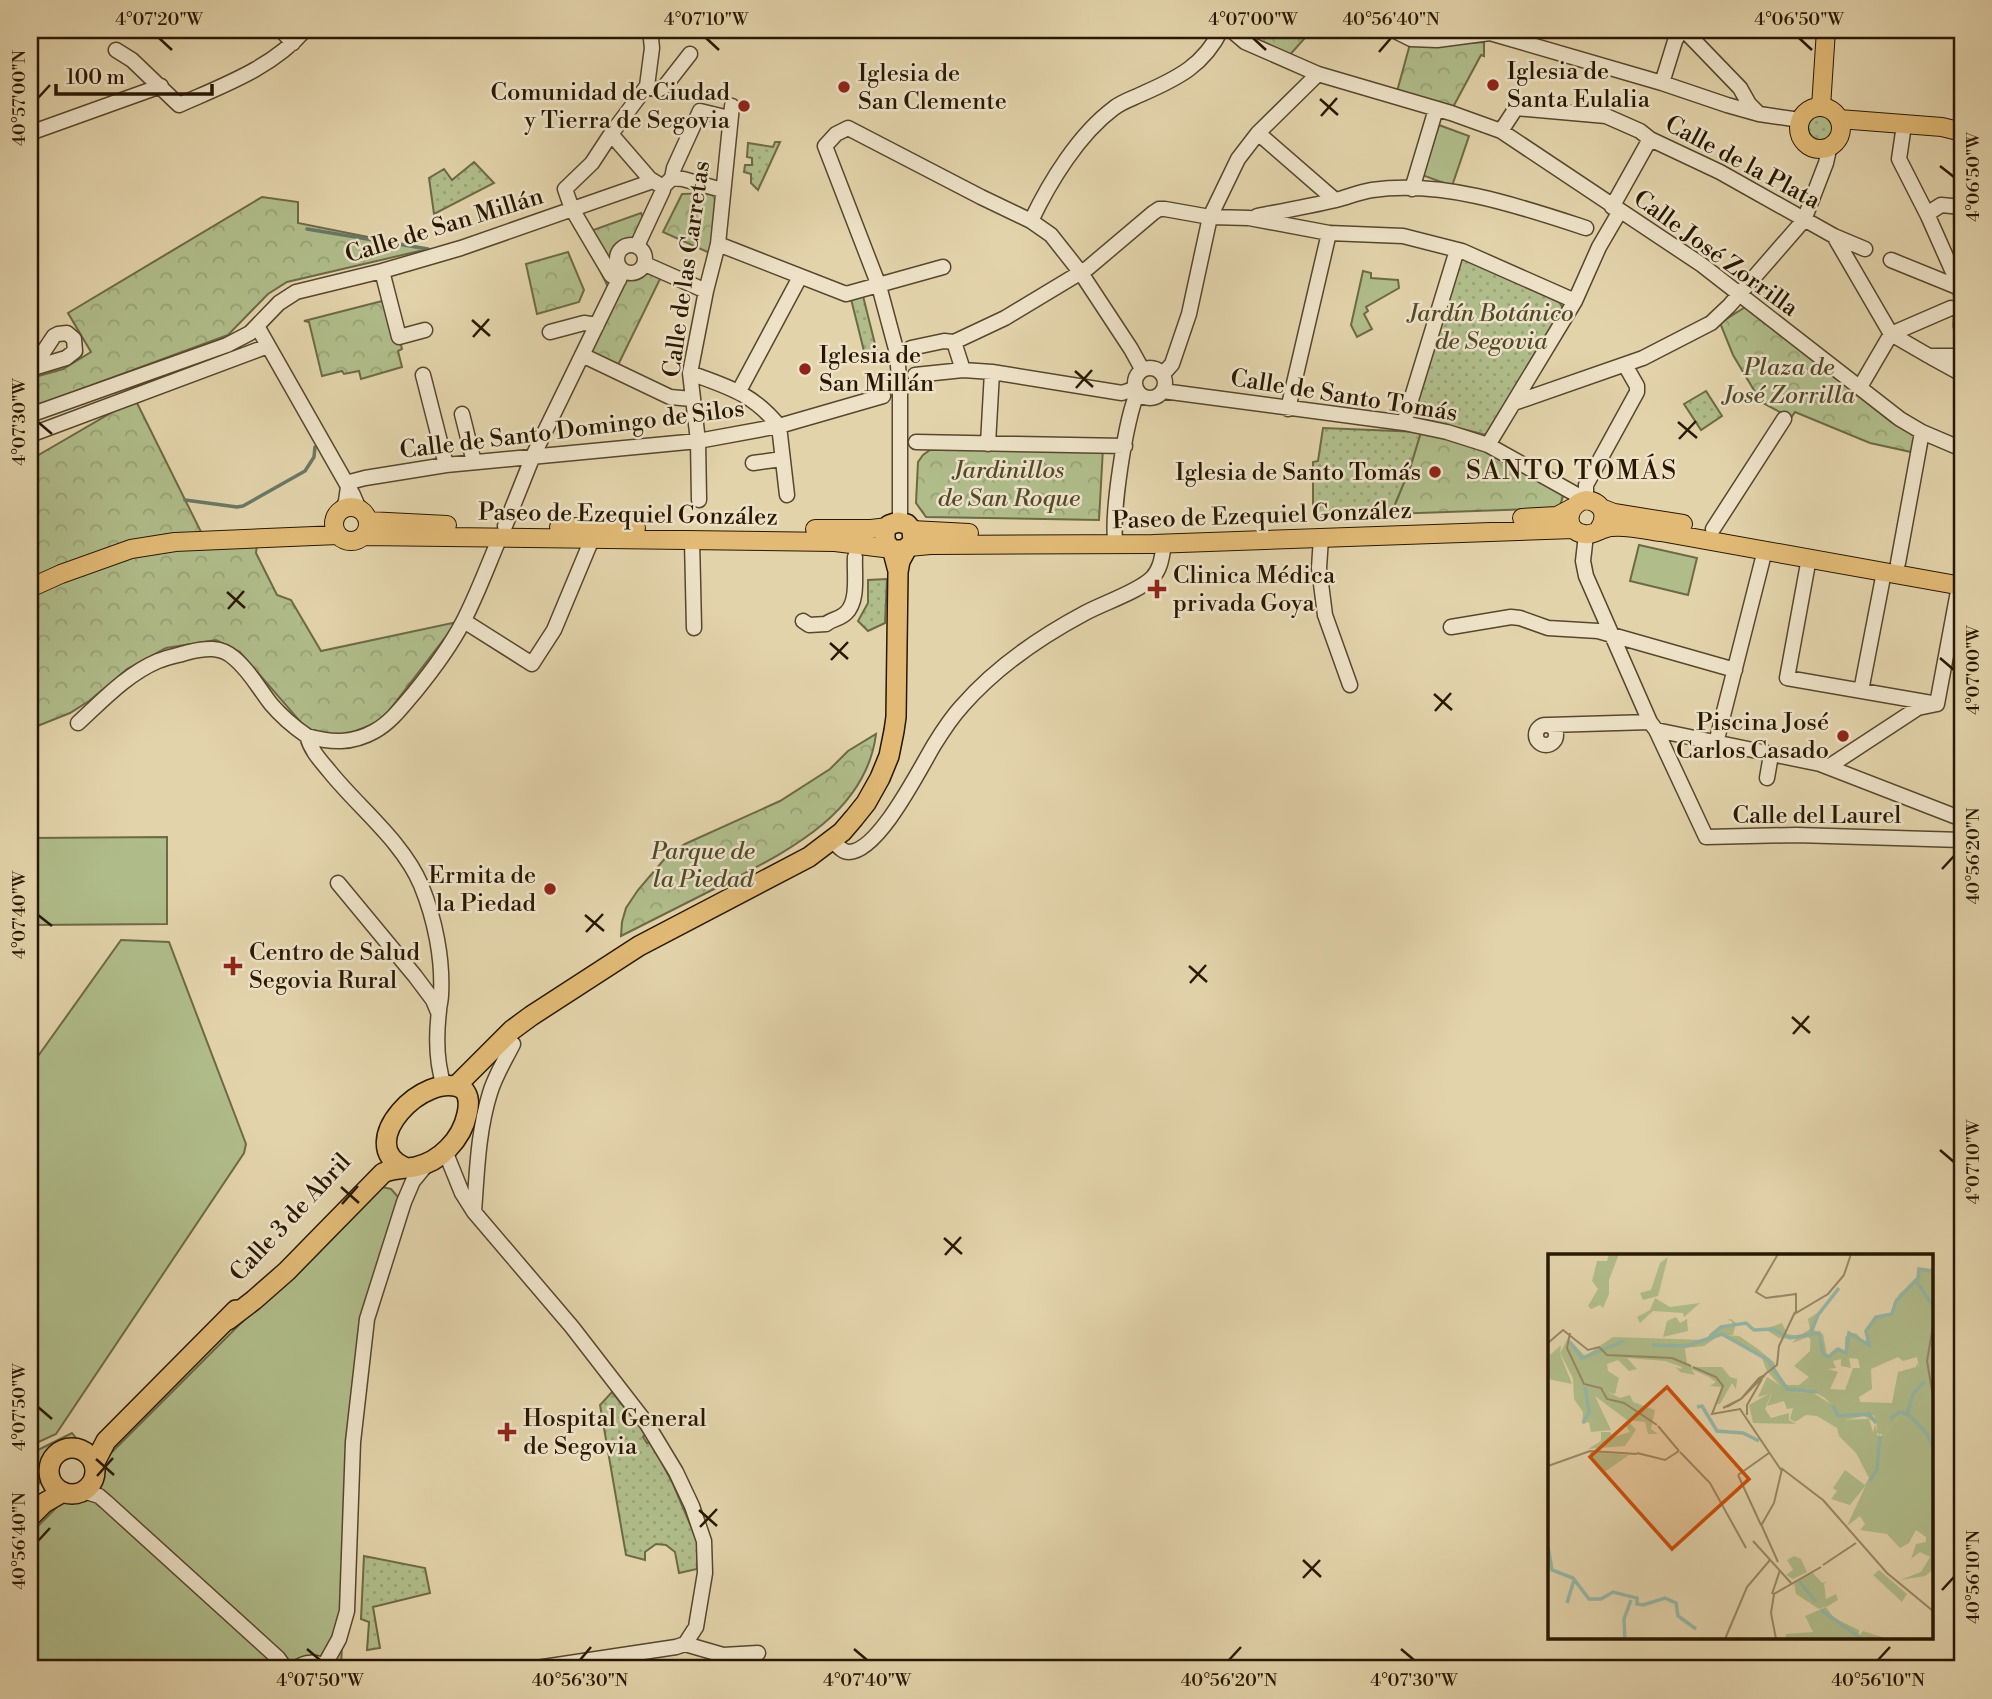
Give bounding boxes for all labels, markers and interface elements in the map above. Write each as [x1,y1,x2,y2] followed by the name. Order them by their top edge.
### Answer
[115,8,204,31] text: 4°07'20"W
[664,8,749,31] text: 4°07'10"W
[1208,8,1298,31] text: 4°07'00"W
[1342,8,1440,31] text: 40°56'40"N
[1754,8,1844,31] text: 4°06'50"W
[8,49,31,146] text: 40°57'00"N
[56,52,212,96] scale bar
[1507,57,1651,115] place label: Iglesia de Santa Eulalia
[858,59,1007,117] place label: Iglesia de San Clemente
[66,65,125,91] text: 100 m
[1485,77,1501,93] marker: Iglesia de Santa Eulalia
[491,78,731,136] place label: Comunidad de Ciudad y Tierra de Segovia
[836,79,852,95] marker: Iglesia de San Clemente
[736,98,752,114] marker: Comunidad de Ciudad y Tierra de Segovia
[1660,109,1826,217] street label: Calle de la Plata
[1962,132,1985,222] text: 4°06'50"W
[657,159,717,379] street label: Calle de las Carretas
[342,182,547,270] street label: Calle de San Millán
[1627,184,1804,324] street label: Calle José Zorrilla
[1405,299,1574,357] park label: Jardín Botánico de Segovia
[819,341,934,399] place label: Iglesia de San Millán
[1720,353,1855,411] park label: Plaza de José Zorrilla
[797,361,813,377] marker: Iglesia de San Millán
[1228,363,1459,429] street label: Calle de Santo Tomás
[8,378,31,466] text: 4°07'30"W
[398,394,746,466] street label: Calle de Santo Domingo de Silos
[1466,453,1678,487] district label: SANTO TOMÁS
[938,456,1080,514] park label: Jardinillos de San Roque
[1175,458,1421,488] place label: Iglesia de Santo Tomás
[1427,464,1443,480] marker: Iglesia de Santo Tomás
[1112,496,1412,536] street label: Paseo de Ezequiel González
[478,497,778,533] street label: Paseo de Ezequiel González
[1173,561,1336,619] place label: Clinica Médica privada Goya
[1147,579,1167,599] marker: Clinica Médica privada Goya
[1962,625,1985,715] text: 4°07'00"W
[1676,708,1829,766] place label: Piscina José Carlos Casado
[1835,728,1851,744] marker: Piscina José Carlos Casado
[1733,801,1901,831] street label: Calle del Laurel
[1962,807,1985,904] text: 40°56'20"N
[650,837,755,895] park label: Parque de la Piedad
[428,861,536,919] place label: Ermita de la Piedad
[8,870,31,959] text: 4°07'40"W
[542,881,558,897] marker: Ermita de la Piedad
[249,938,420,996] place label: Centro de Salud Segovia Rural
[223,956,243,976] marker: Centro de Salud Segovia Rural
[1962,1119,1985,1204] text: 4°07'10"W
[224,1147,358,1288] street label: Calle 3 de Abril
[1548,1254,1932,1640] inset map
[8,1363,31,1451] text: 4°07'50"W
[523,1404,707,1462] place label: Hospital General de Segovia
[497,1422,517,1442] marker: Hospital General de Segovia
[8,1492,31,1590] text: 40°56'40"N
[1962,1530,1985,1624] text: 40°56'10"N
[276,1669,364,1692] text: 4°07'50"W
[532,1669,629,1692] text: 40°56'30"N
[823,1669,912,1692] text: 4°07'40"W
[1181,1669,1278,1692] text: 40°56'20"N
[1370,1669,1458,1692] text: 4°07'30"W
[1831,1669,1925,1692] text: 40°56'10"N

